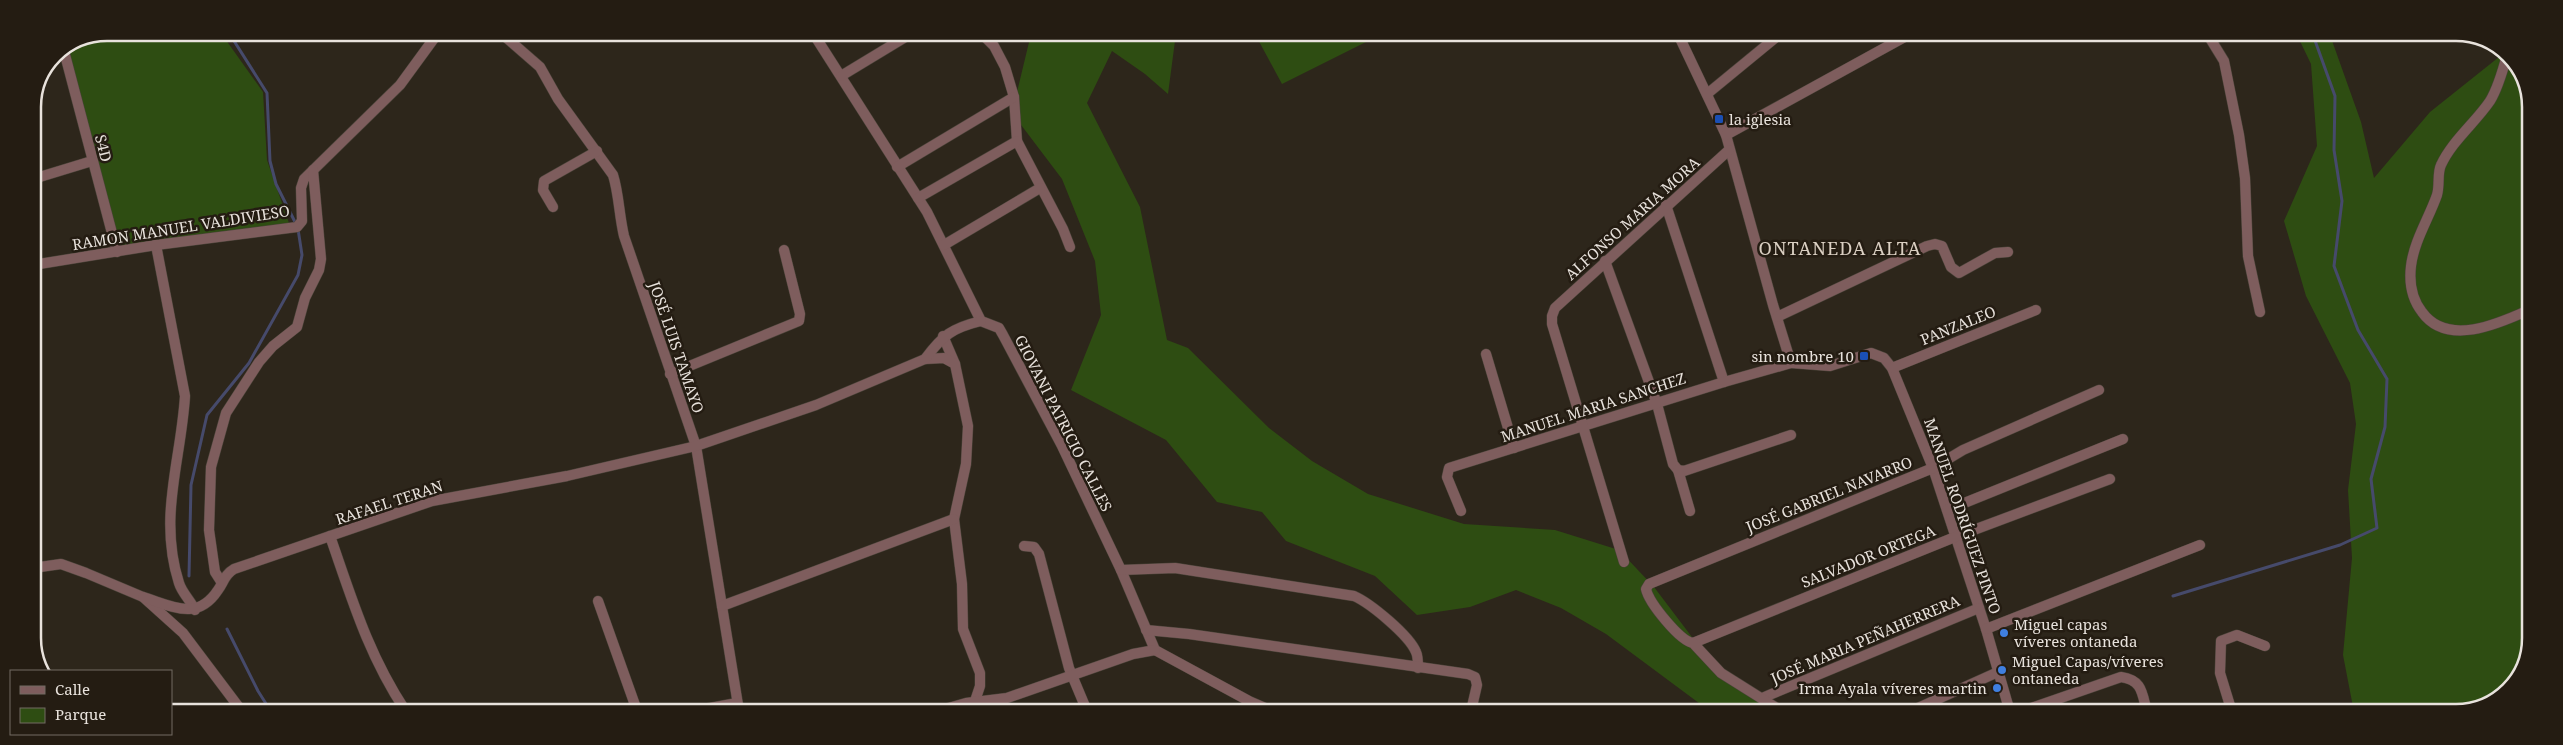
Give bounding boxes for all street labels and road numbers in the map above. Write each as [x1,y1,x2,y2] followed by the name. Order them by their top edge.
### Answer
[91,132,117,164] street label: S4D
[1560,152,1704,284] street label: ALFONSO MARIA MORA
[71,200,291,254] street label: RAMON MANUEL VALDIVIESO
[645,278,709,416] street label: JOSÉ LUIS TAMAYO
[1917,301,1999,349] street label: PANZALEO
[1011,331,1117,515] street label: GIOVANI PATRICIO CALLES
[1498,368,1688,446] street label: MANUEL MARIA SANCHEZ
[1920,415,2006,617] street label: MANUEL RODRÍGUEZ PINTO
[1742,451,1915,537] street label: JOSÉ GABRIEL NAVARRO
[333,475,446,529] street label: RAFAEL TERAN
[1798,520,1938,592] street label: SALVADOR ORTEGA
[1767,590,1963,688] street label: JOSÉ MARIA PEÑAHERRERA

